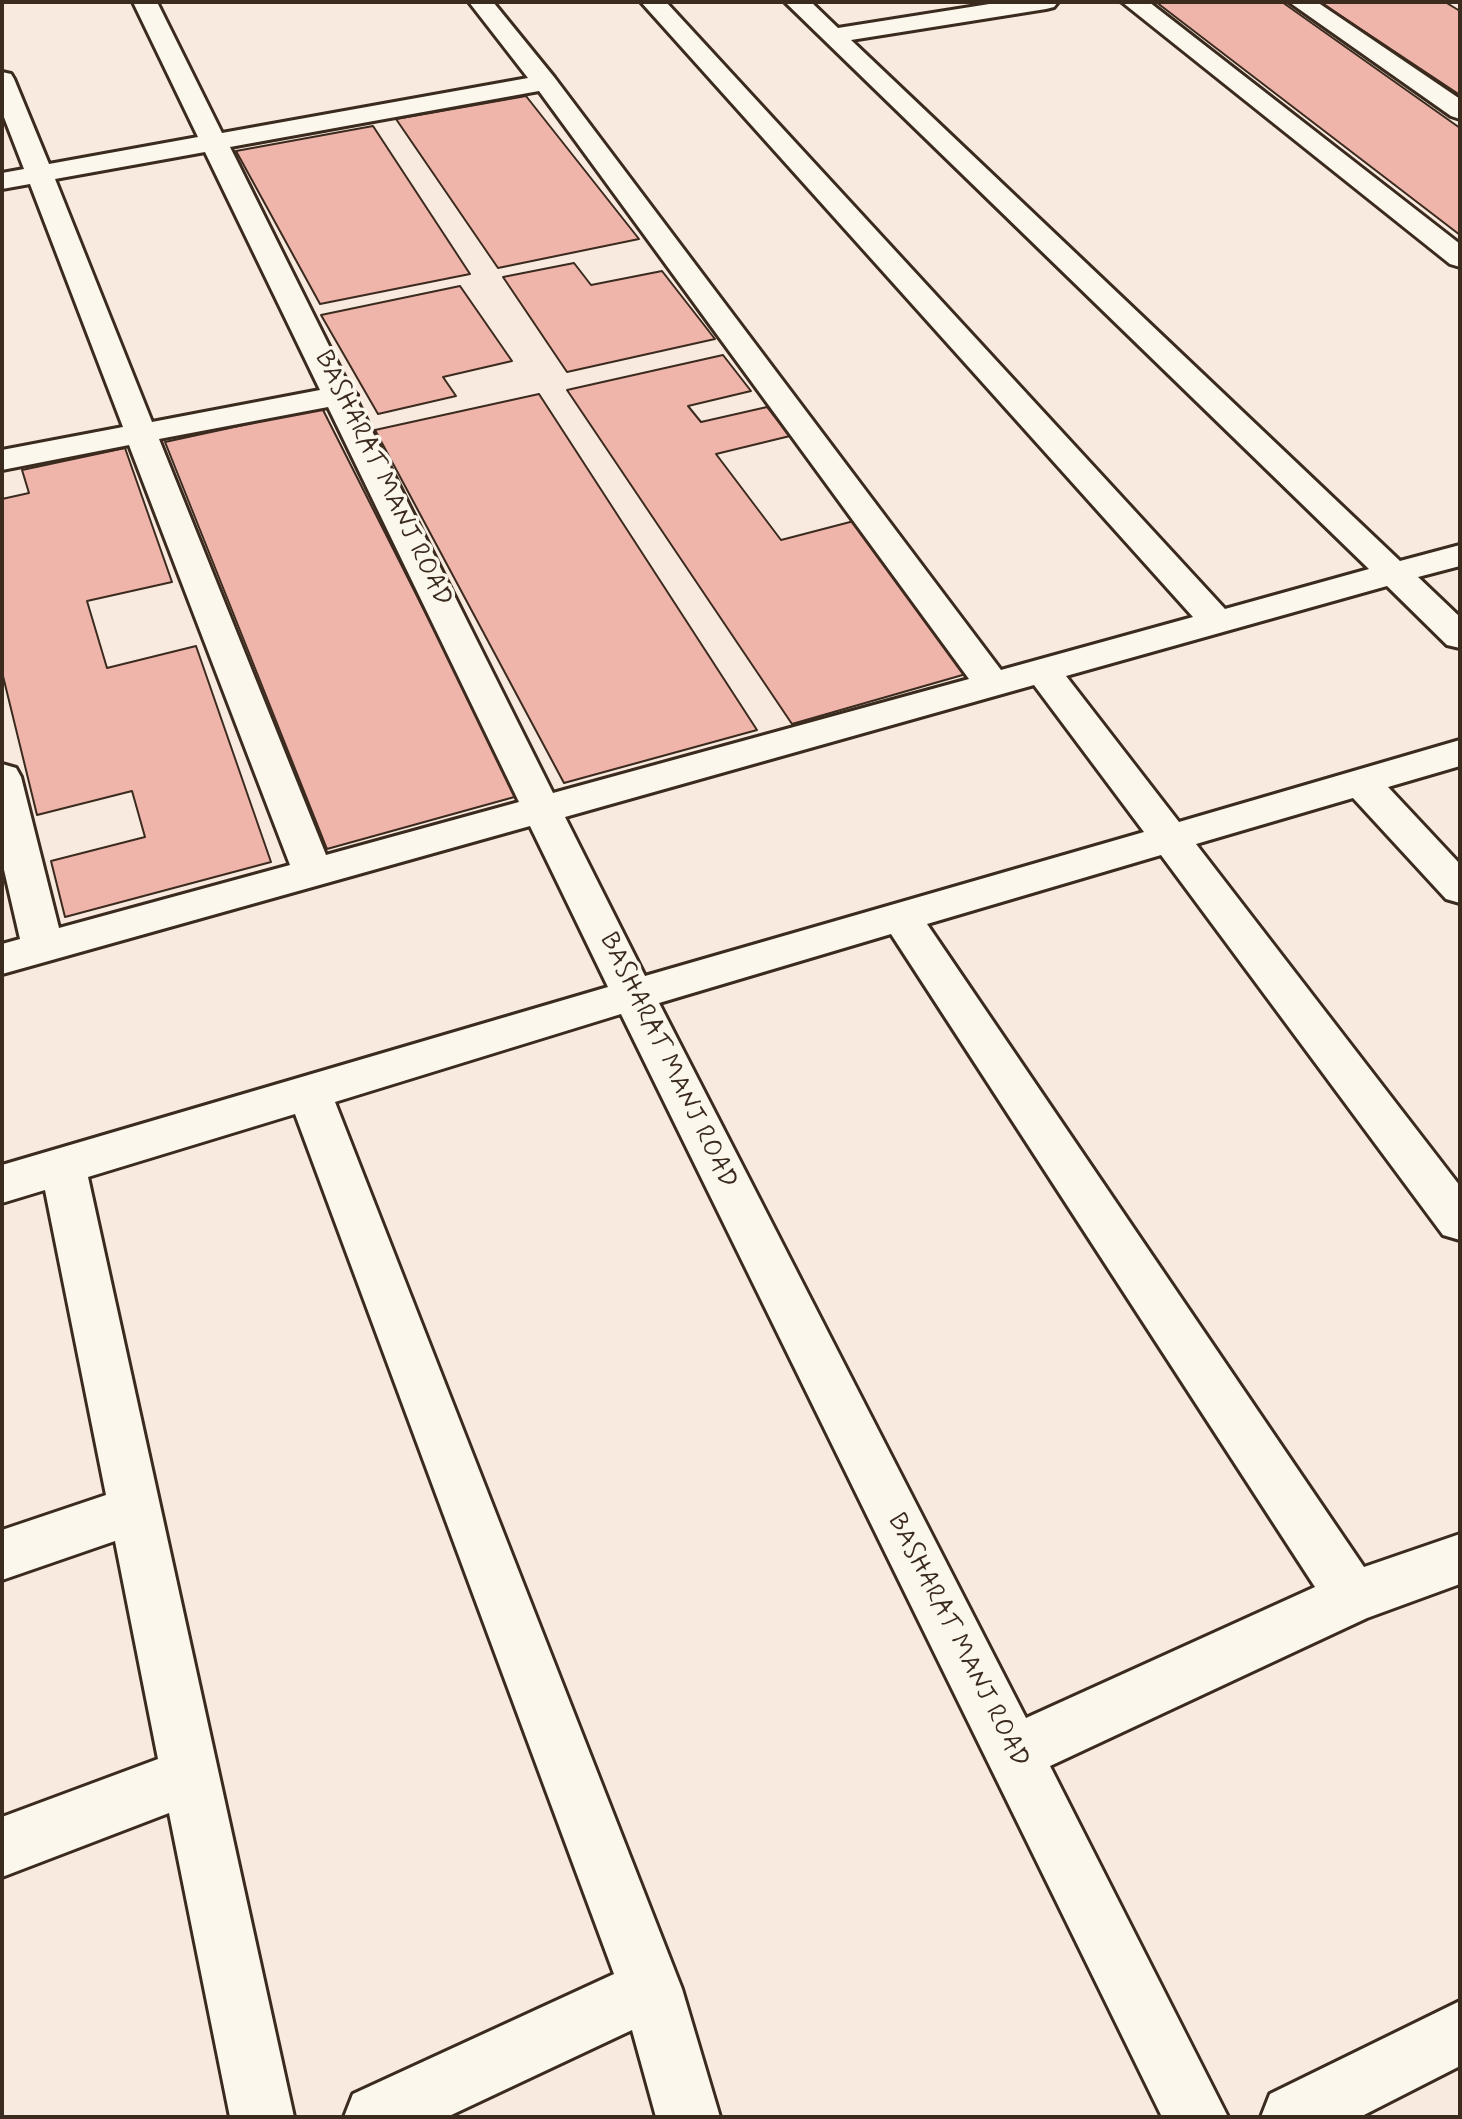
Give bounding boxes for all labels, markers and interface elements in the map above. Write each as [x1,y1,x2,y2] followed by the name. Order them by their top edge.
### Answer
[306,346,458,612] street label: BASHARAT MANJ ROAD
[591,928,743,1194] street label: BASHARAT MANJ ROAD
[879,1509,1035,1773] street label: BASHARAT MANJ ROAD

